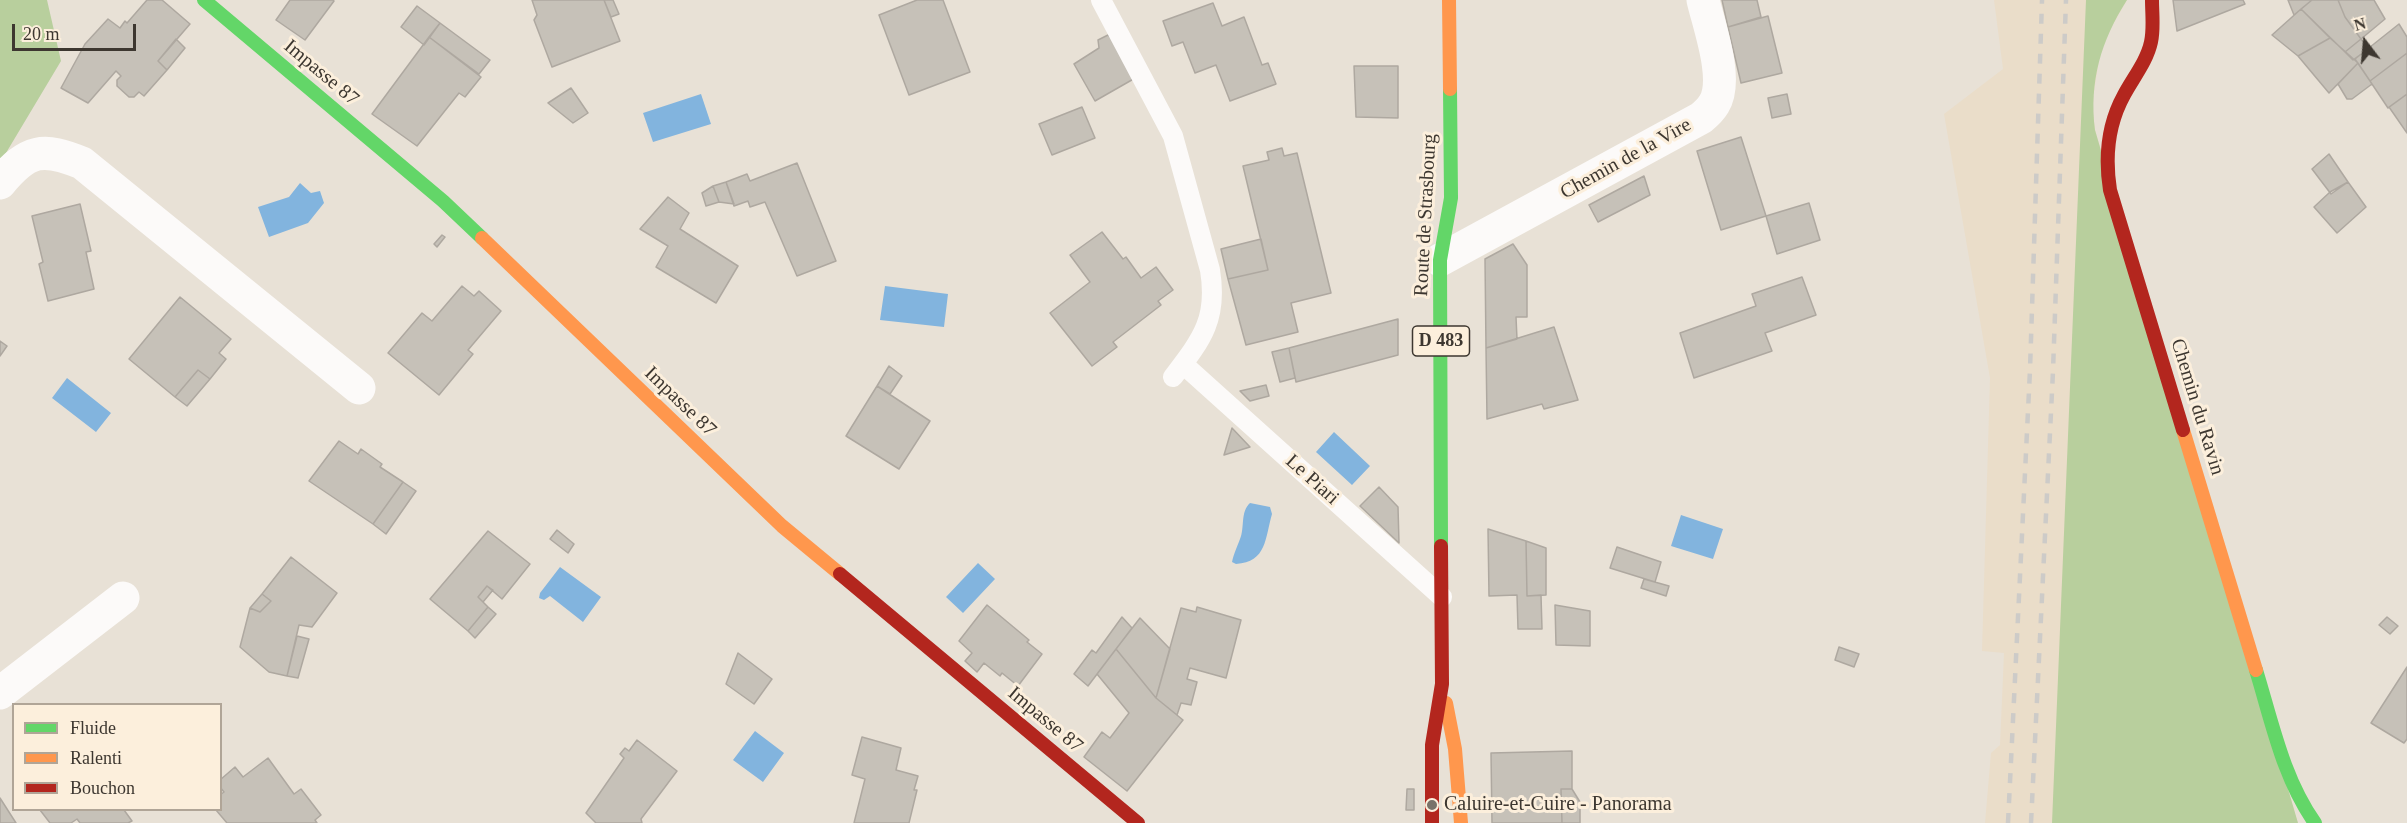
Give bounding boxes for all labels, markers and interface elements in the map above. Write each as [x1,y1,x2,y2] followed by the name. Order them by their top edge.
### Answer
[15,12,140,50] scale bar
[2335,12,2395,72] north arrow
[2352,14,2368,34] text: N
[23,24,60,44] text: 20 m
[279,35,363,111] street label: Impasse 87
[1556,113,1696,205] street label: Chemin de la Vire
[1410,133,1442,297] street label: Route de Strasbourg
[1412,326,1470,356] road number: D 483
[2165,336,2229,478] street label: Chemin du Ravin
[639,362,721,442] street label: Impasse 87
[1280,450,1344,510] street label: Le Piari
[1003,682,1087,758] street label: Impasse 87
[12,703,222,811] legend
[70,718,116,738] text: Fluide
[70,748,122,768] text: Ralenti
[70,778,135,798] text: Bouchon
[1444,793,1672,817] place label: Caluire-et-Cuire - Panorama
[1425,798,1439,812] marker: Caluire-et-Cuire - Panorama

